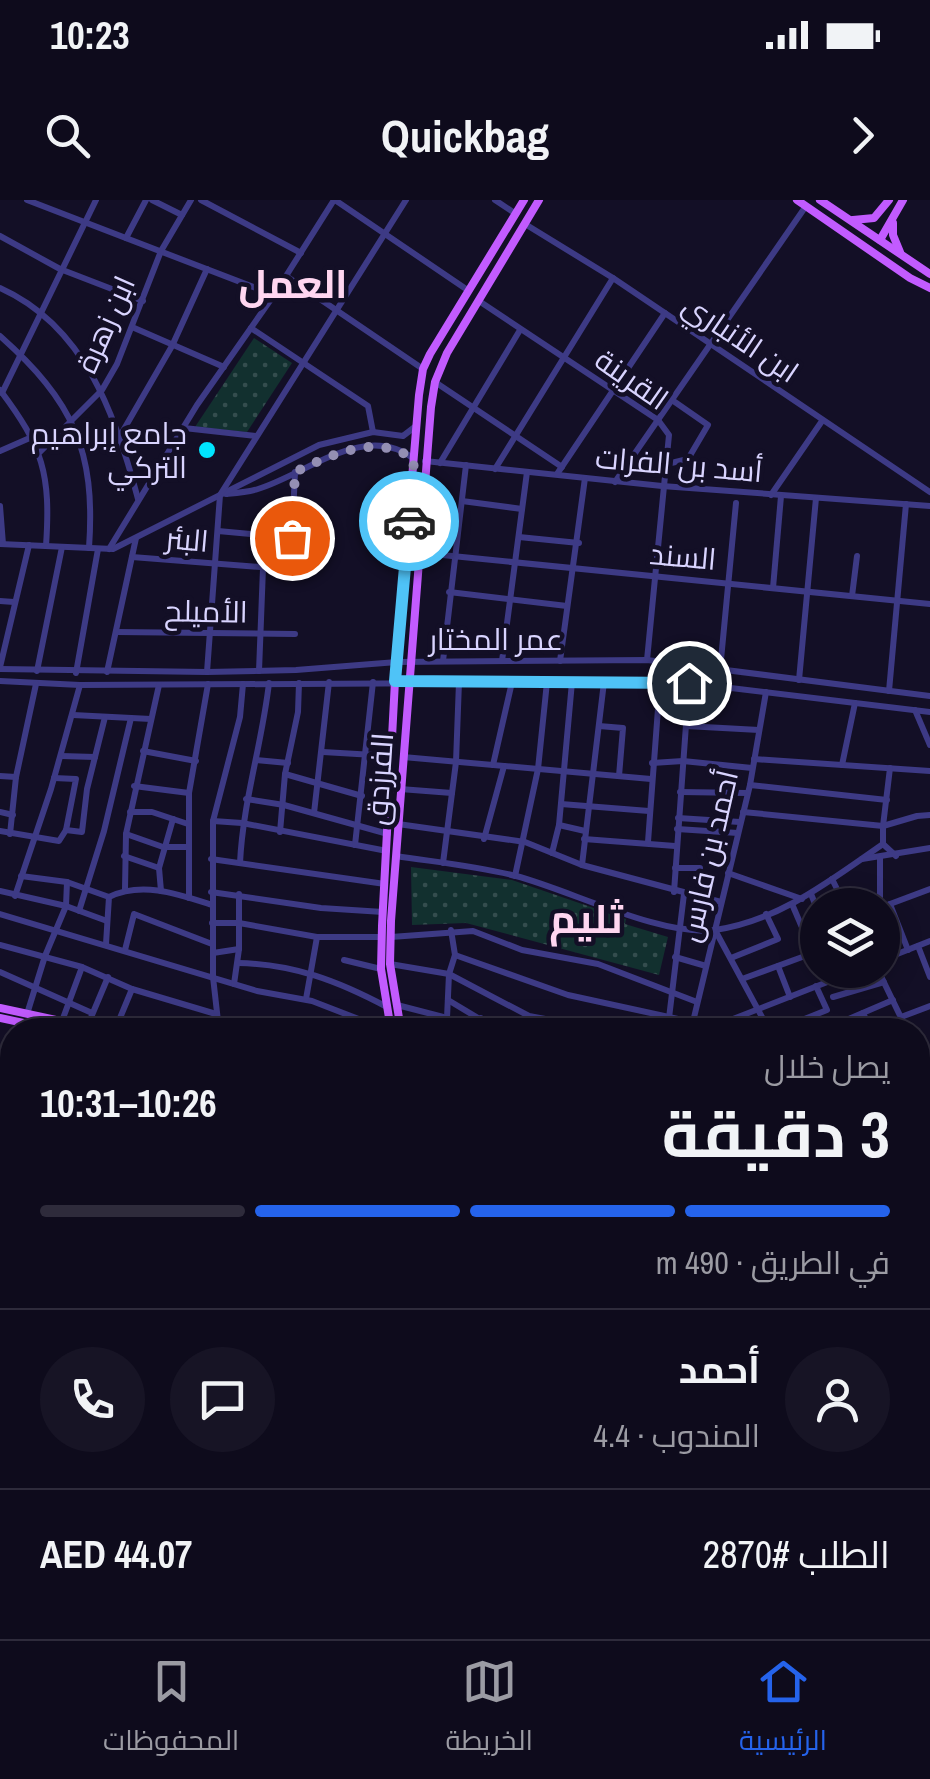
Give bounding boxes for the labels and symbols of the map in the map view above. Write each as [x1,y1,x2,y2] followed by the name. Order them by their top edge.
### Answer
[238,257,348,310] district label: العمل
[66,269,144,379] street label: ابن زهرة
[673,285,807,395] street label: ابن الأنباري
[587,339,677,419] street label: القرينة
[31,413,187,491] place label: جامع إبراهيم التركي
[594,437,764,491] street label: أسد بن الفرات
[196,439,218,461] marker: جامع إبراهيم التركي
[359,471,459,571] courier
[250,496,335,581] pin
[162,517,210,561] street label: البئر
[648,533,718,579] street label: السند
[164,590,248,633] street label: الأميلح
[427,619,563,659] street label: عمر المختار
[647,641,732,726] pin
[356,731,402,827] street label: الفرزدق
[669,766,747,946] street label: أحمد بن فارس
[549,892,624,947] district label: ثليم

